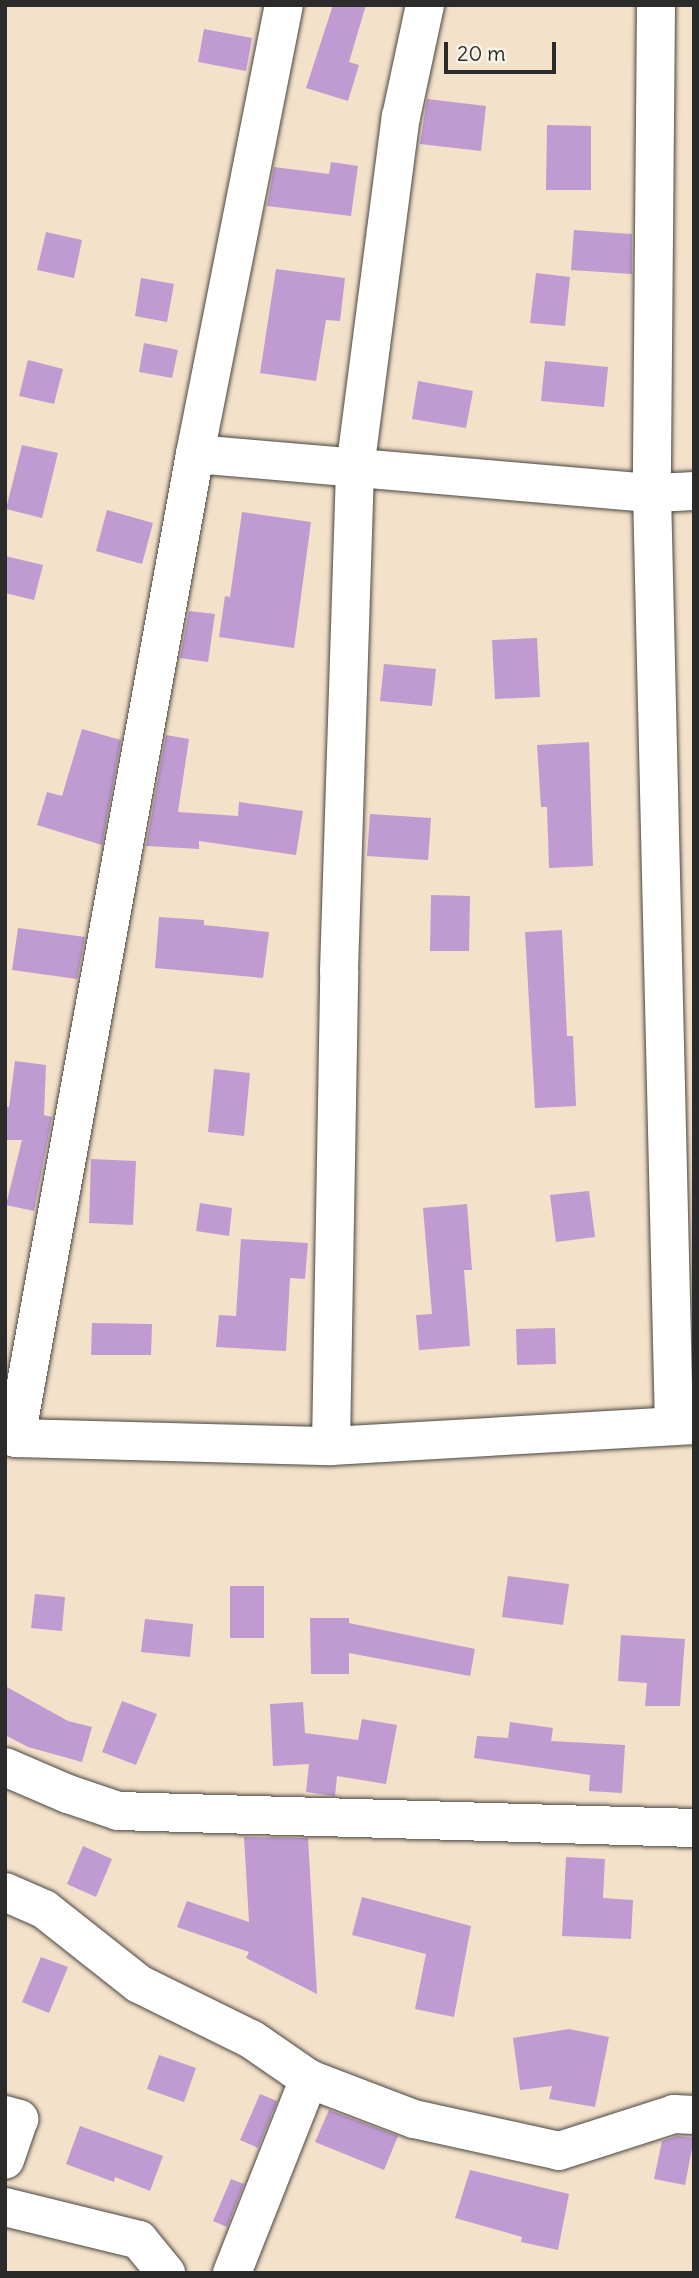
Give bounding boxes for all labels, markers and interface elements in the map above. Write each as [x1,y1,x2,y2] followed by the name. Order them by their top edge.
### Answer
[447,28,559,72] scale bar
[457,40,506,67] text: 20 m

